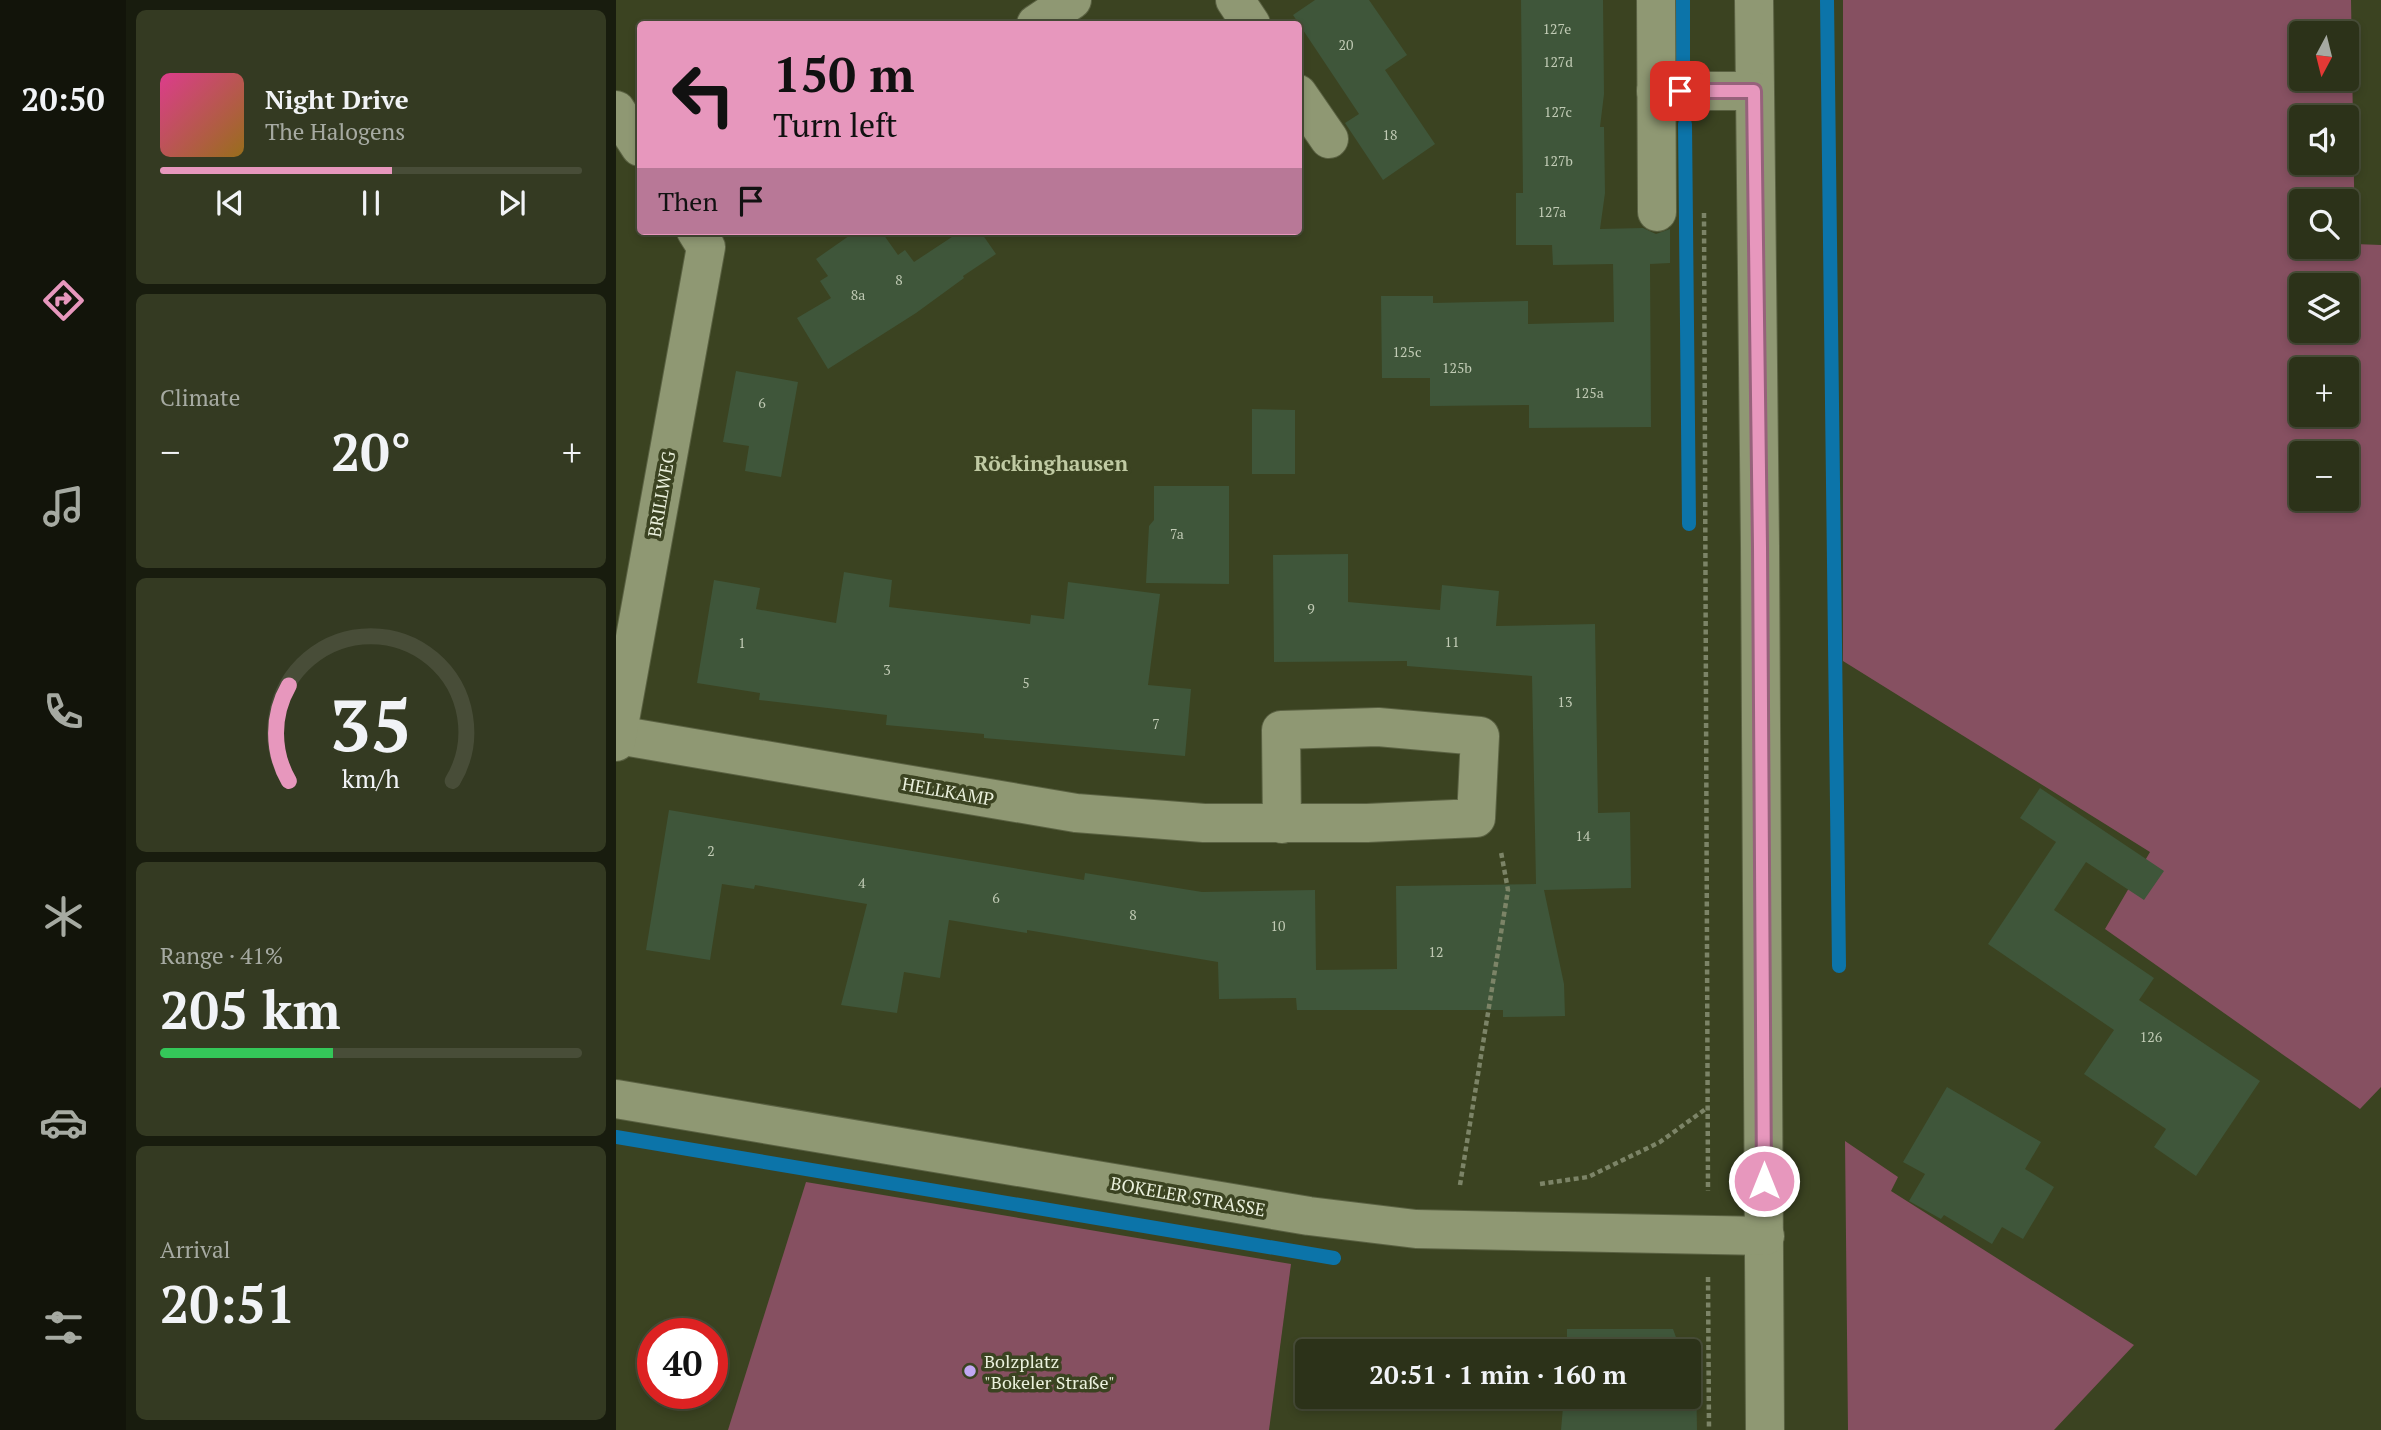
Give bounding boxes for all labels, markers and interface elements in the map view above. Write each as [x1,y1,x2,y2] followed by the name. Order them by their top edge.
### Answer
[1543,19,1571,38] house number: 127e
[2289,21,2359,91] north arrow
[2289,21,2359,511] map controls
[1339,35,1353,54] house number: 20
[773,41,915,106] text: 150 m
[658,49,749,140] icon: left
[1543,52,1573,71] house number: 127d
[1650,61,1710,121] pin
[1661,72,1699,110] icon: arrive
[21,78,105,120] text: 20:50
[265,82,409,116] text: Night Drive
[1544,102,1572,121] house number: 127c
[773,104,897,146] text: Turn left
[2289,105,2359,175] button: sound
[265,116,405,147] text: The Halogens
[1383,125,1397,144] house number: 18
[1543,151,1573,170] house number: 127b
[732,182,770,220] icon: arrive
[211,184,249,222] icon: previous
[352,184,390,222] icon: pause
[493,184,531,222] icon: next
[658,184,718,218] text: Then
[2289,189,2359,259] button: search
[1538,202,1566,221] house number: 127a
[895,270,903,289] house number: 8
[2289,273,2359,343] button: layers
[39,276,88,325] icon: directions
[851,285,865,304] house number: 8a
[1393,342,1421,361] house number: 125c
[2289,357,2359,427] button: +
[1442,358,1472,377] house number: 125b
[160,382,240,413] text: Climate
[1574,383,1604,402] house number: 125a
[758,393,766,412] house number: 6
[331,417,411,486] text: 20°
[160,427,180,477] text: −
[562,427,582,477] text: +
[2289,441,2359,511] button: −
[642,448,680,539] street label: BRILLWEG
[974,449,1128,477] district label: Röckinghausen
[39,482,88,531] icon: music
[1170,524,1184,543] house number: 7a
[1307,599,1315,618] house number: 9
[1445,632,1459,651] house number: 11
[738,633,746,652] house number: 1
[883,660,891,679] house number: 3
[1022,673,1030,692] house number: 5
[330,675,412,772] text: 35
[39,687,88,736] icon: phone
[1558,692,1572,711] house number: 13
[1152,714,1160,733] house number: 7
[342,762,400,795] text: km/h
[900,771,996,811] street label: HELLKAMP
[1576,826,1591,845] house number: 14
[707,841,715,860] house number: 2
[858,873,866,892] house number: 4
[992,888,1000,907] house number: 6
[39,892,88,941] icon: climate
[1129,905,1137,924] house number: 8
[1271,916,1285,935] house number: 10
[160,940,283,971] text: Range · 41%
[1429,942,1443,961] house number: 12
[160,975,341,1044] text: 205 km
[2140,1027,2163,1046] house number: 126
[39,1098,88,1147] icon: car
[1727,1144,1801,1218] position arrow
[1109,1171,1267,1221] street label: BOKELER STRASSE
[160,1234,231,1265] text: Arrival
[160,1269,295,1338] text: 20:51
[39,1303,88,1352] icon: filters
[637,1318,728,1409] speed limit sign: 40
[984,1349,1115,1394] place label: Bolzplatz "Bokeler Straße"
[1369,1357,1627,1391] text: 20:51 · 1 min · 160 m
[962,1363,978,1379] marker: Bolzplatz "Bokeler Straße"

